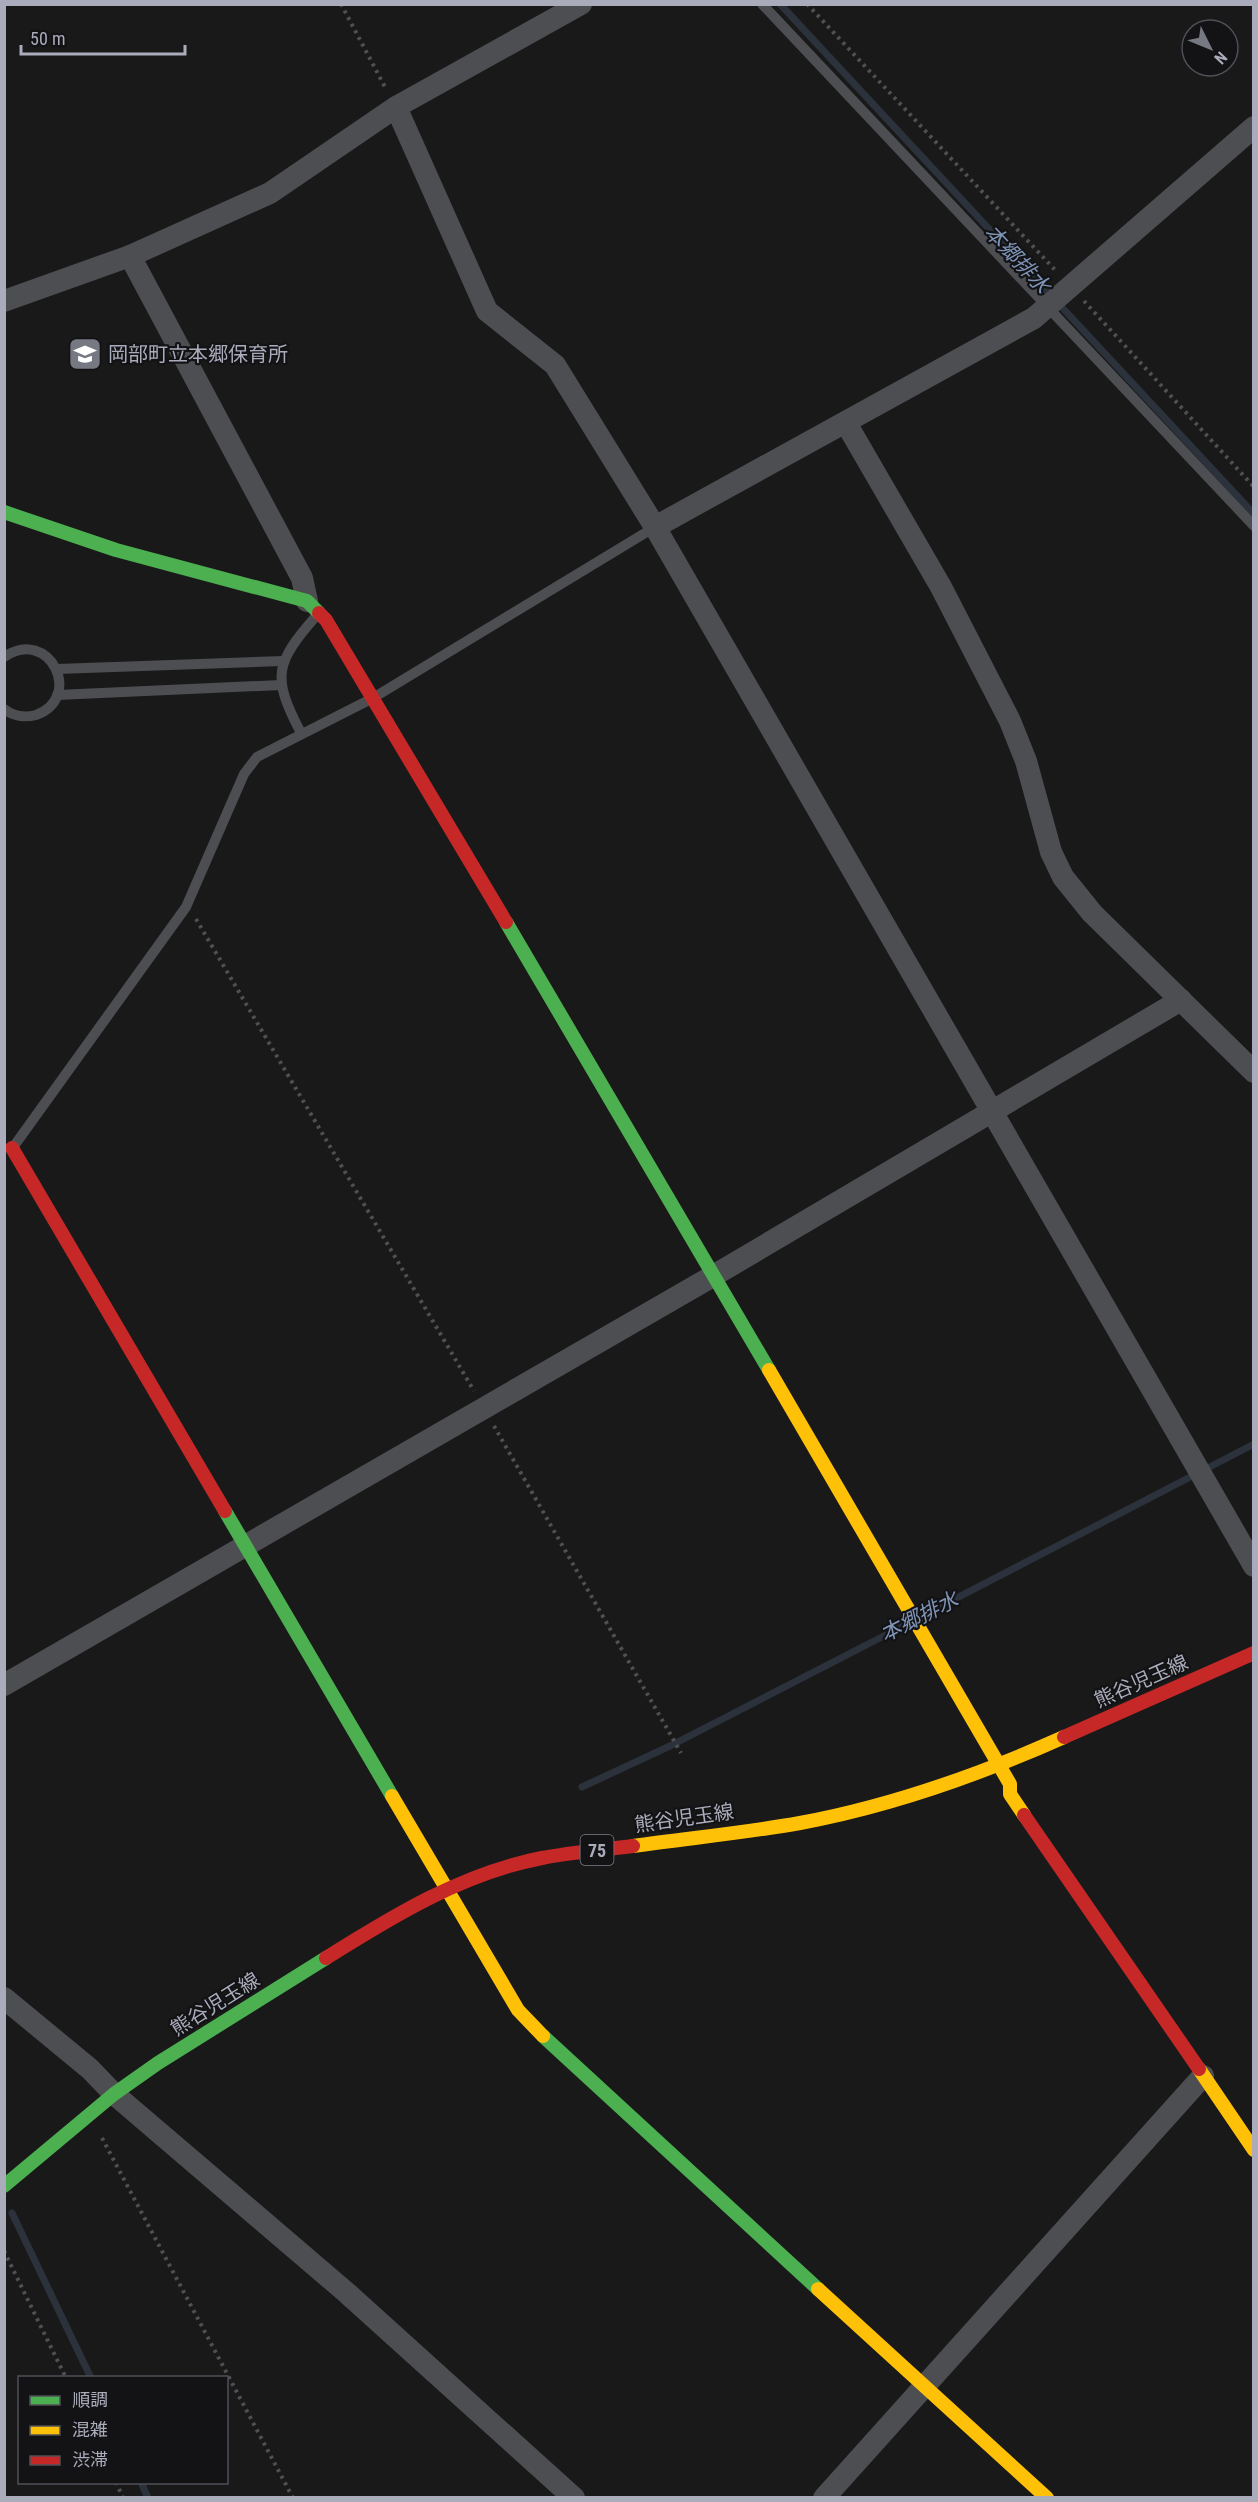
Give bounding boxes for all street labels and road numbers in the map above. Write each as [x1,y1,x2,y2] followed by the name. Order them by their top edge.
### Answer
[1090,1650,1192,1712] street label: 熊谷児玉線
[633,1799,735,1837] street label: 熊谷児玉線
[580,1835,614,1865] road number: 75
[166,1967,264,2041] street label: 熊谷児玉線

